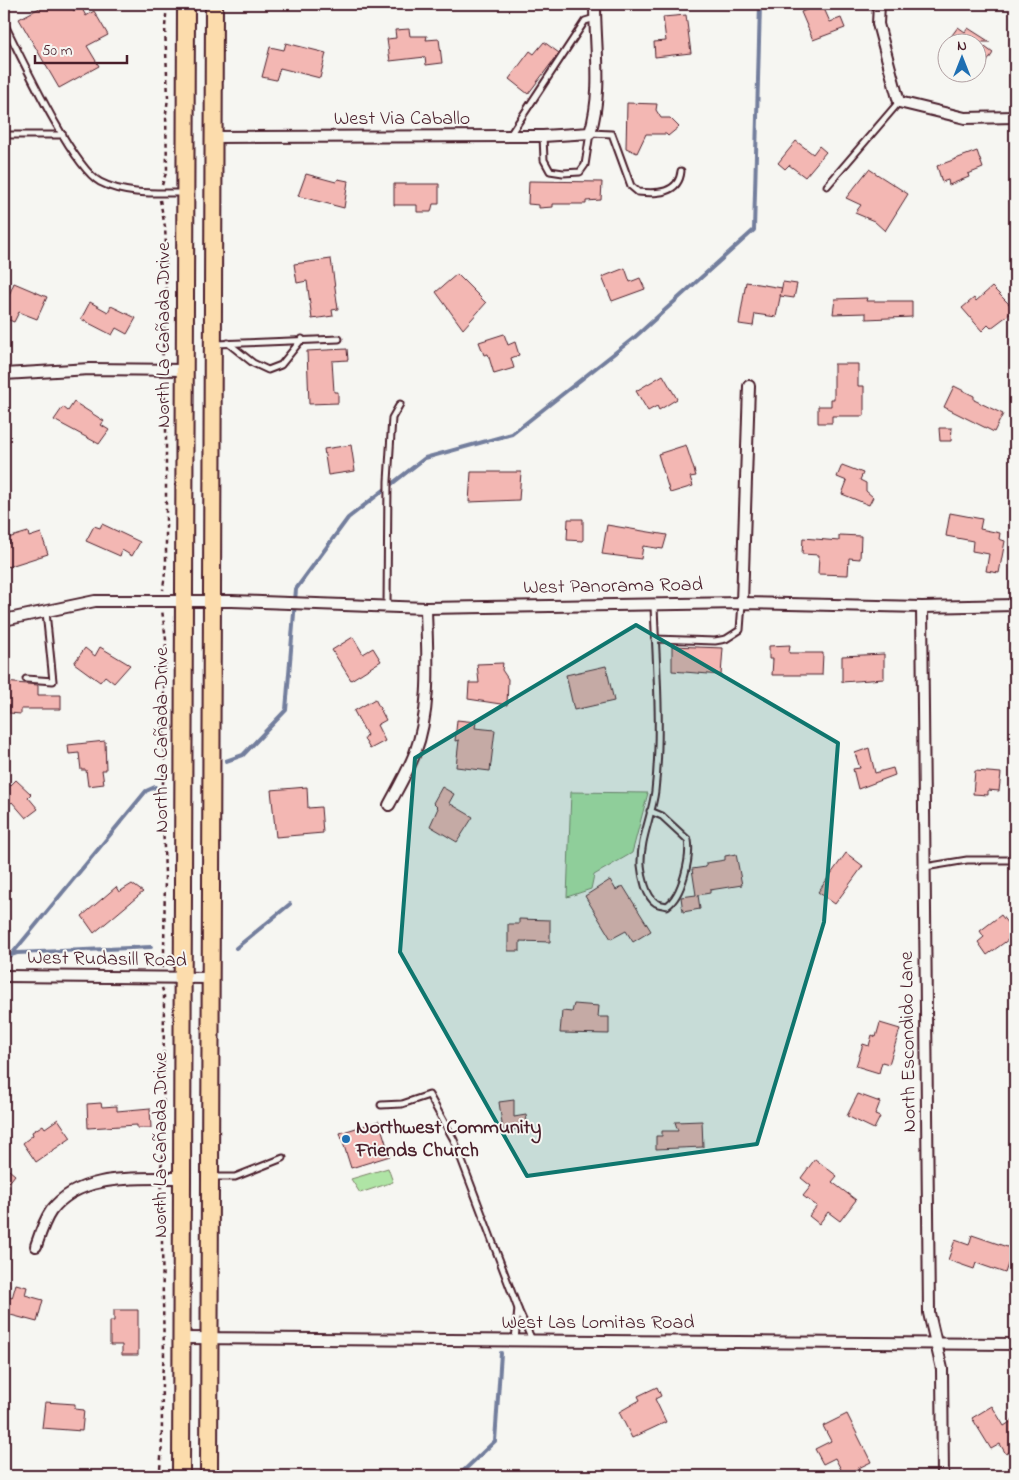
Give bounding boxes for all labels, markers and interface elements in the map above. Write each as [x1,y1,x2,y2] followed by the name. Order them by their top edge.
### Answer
[35,32,128,64] scale bar
[936,32,986,82] north arrow
[957,36,967,57] text: N
[42,40,73,62] text: 50 m
[334,105,470,134] street label: West Via Caballo
[150,242,179,428] street label: North La Cañada Drive
[523,571,703,603] street label: West Panorama Road
[148,647,177,833] street label: North La Cañada Drive
[27,944,187,976] street label: West Rudasill Road
[893,951,925,1133] street label: North Escondido Lane
[147,1052,176,1238] street label: North La Cañada Drive
[355,1114,541,1166] place label: Northwest Community Friends Church
[340,1133,352,1145] marker: Northwest Community Friends Church
[502,1309,694,1338] street label: West Las Lomitas Road

